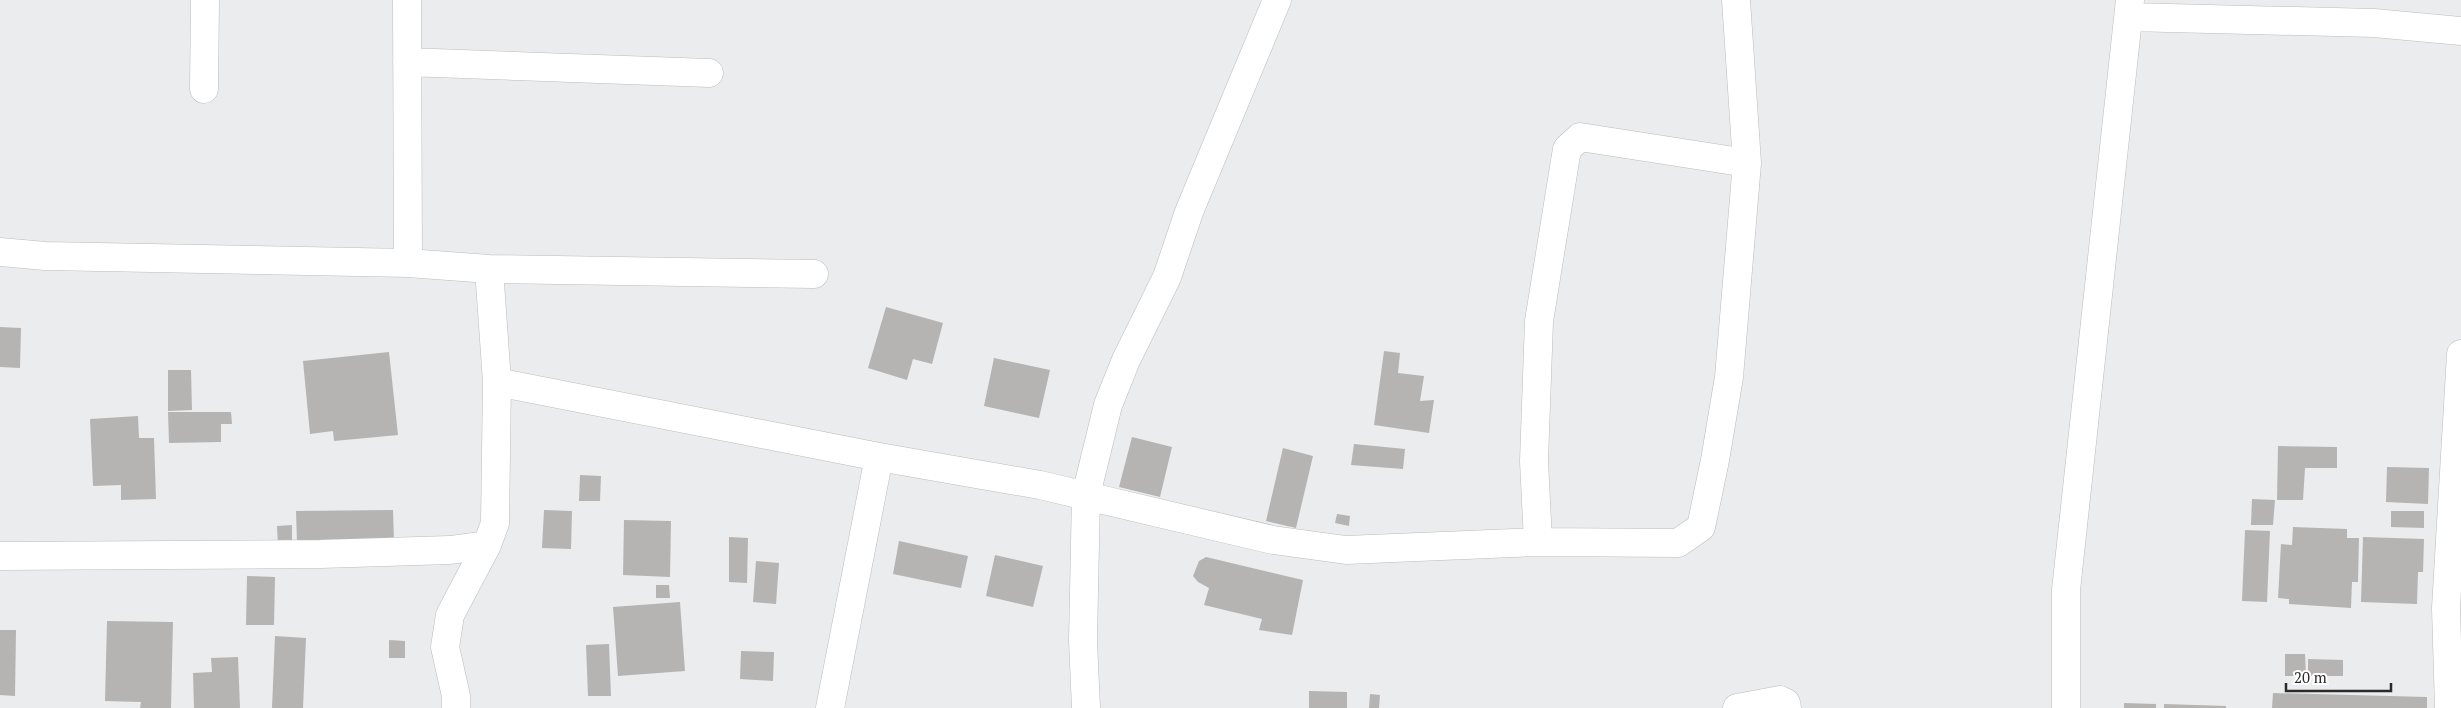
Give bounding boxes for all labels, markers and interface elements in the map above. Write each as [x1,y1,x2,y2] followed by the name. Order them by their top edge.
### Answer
[2286,660,2391,692] scale bar
[2294,667,2327,687] text: 20 m

